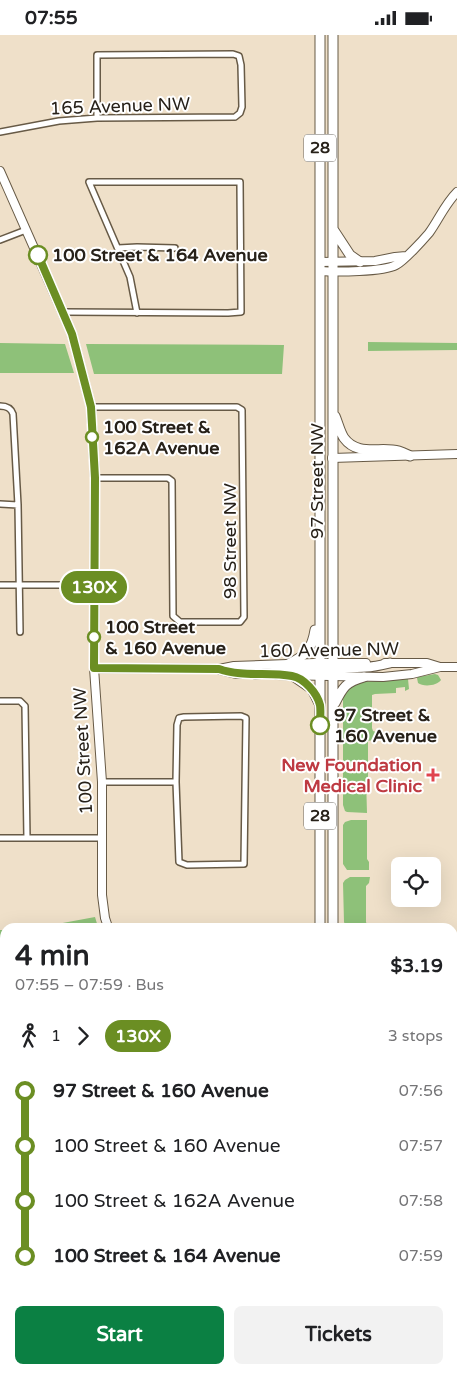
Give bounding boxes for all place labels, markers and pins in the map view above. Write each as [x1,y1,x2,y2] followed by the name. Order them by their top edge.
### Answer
[52,244,268,266] place label: 100 Street & 164 Avenue
[28,245,48,265] marker: 100 Street & 164 Avenue
[103,416,219,459] place label: 100 Street & 162A Avenue
[85,430,99,444] marker: 100 Street & 162A Avenue
[105,616,226,659] place label: 100 Street & 160 Avenue
[87,630,101,644] marker: 100 Street & 160 Avenue
[334,704,437,747] place label: 97 Street & 160 Avenue
[310,715,330,735] marker: 97 Street & 160 Avenue
[281,754,422,797] place label: New Foundation Medical Clinic
[426,768,440,782] marker: New Foundation Medical Clinic

